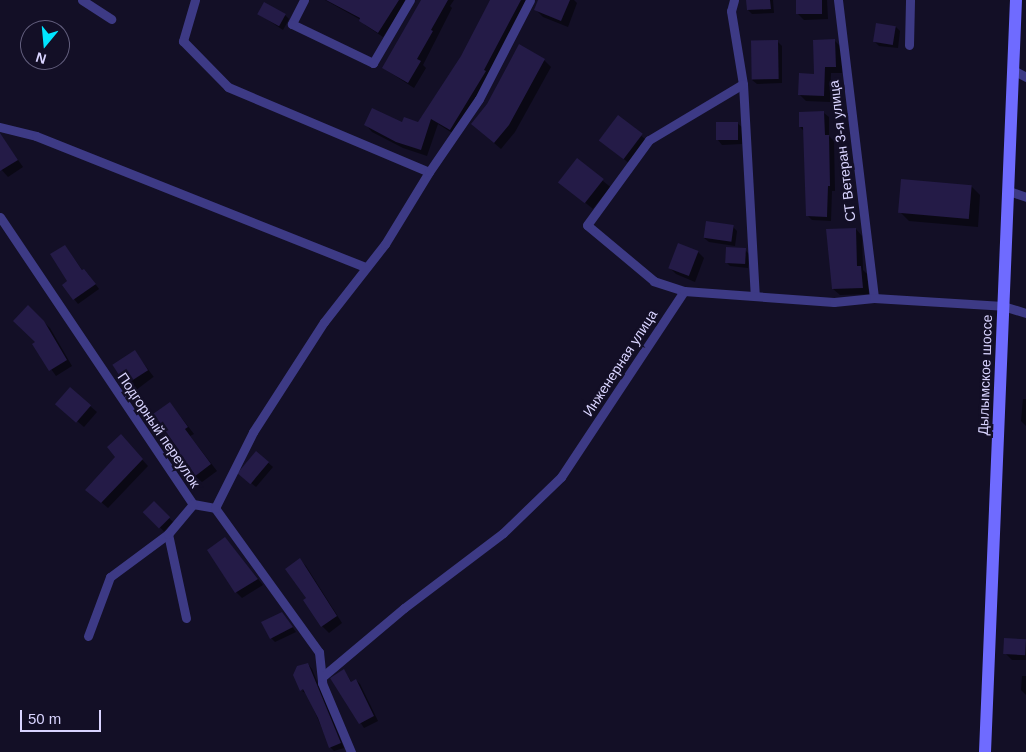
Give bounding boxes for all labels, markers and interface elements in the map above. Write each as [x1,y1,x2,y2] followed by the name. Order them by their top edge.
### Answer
[20,20,70,70] north arrow
[34,49,48,68] text: N
[825,79,859,223] street label: СТ Ветеран 3-я улица
[579,307,661,419] street label: Инженерная улица
[974,314,996,436] street label: Дылымское шоссе
[114,369,204,491] street label: Подгорный переулок
[22,700,104,732] scale bar
[28,710,61,727] text: 50 m

